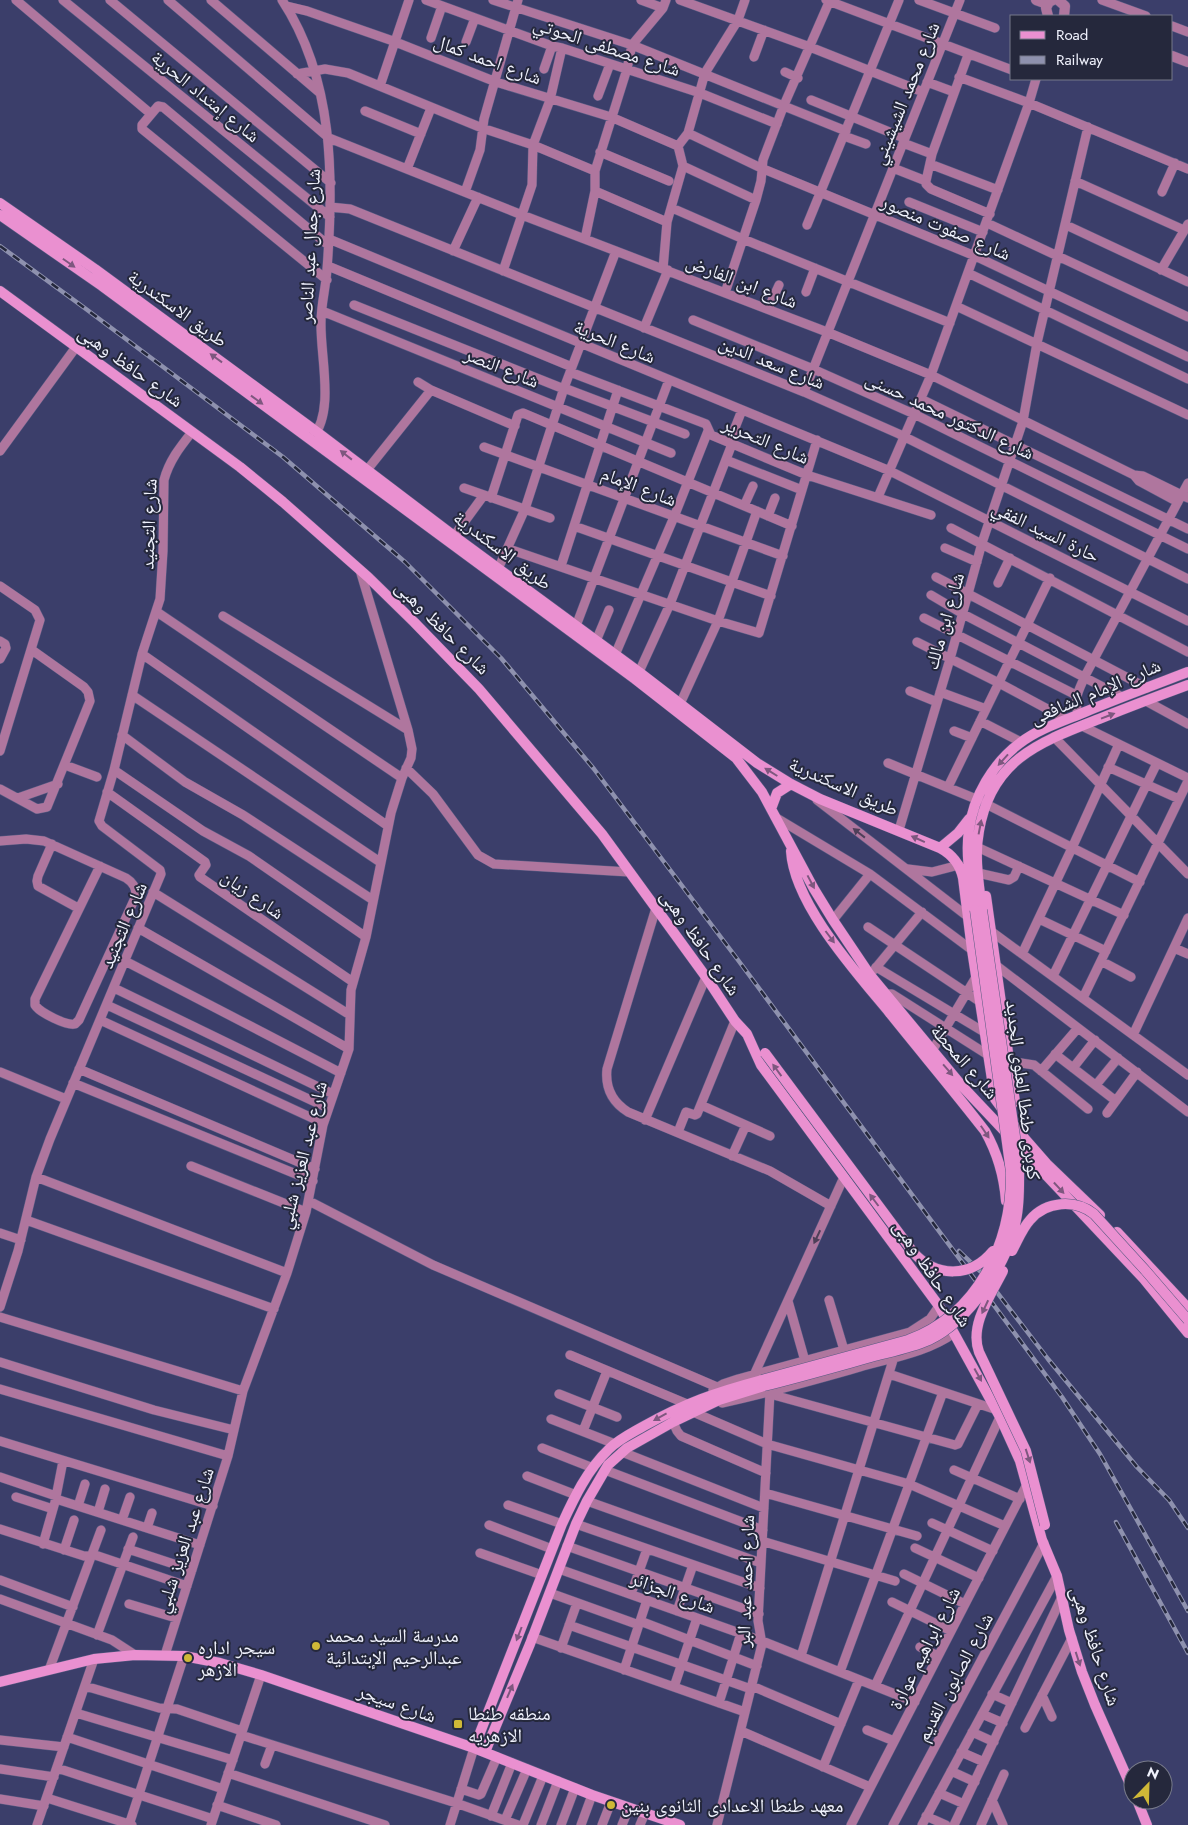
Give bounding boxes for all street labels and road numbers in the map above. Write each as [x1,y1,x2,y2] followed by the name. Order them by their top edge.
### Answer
[529,10,684,85] street label: شارع مصطفى الحوتي
[865,18,948,169] street label: شارع محمد الشيشيني
[430,27,545,91] street label: شارع احمد كمال
[146,44,266,149] street label: شارع إمتداد الحرية
[292,168,327,325] street label: شارع جمال عبد الناصر
[876,188,1015,267] street label: شارع صفوت منصور
[682,248,801,315] street label: شارع ابن الفارض
[122,263,233,354] street label: طريق الاسكندرية
[570,313,660,370] street label: شارع الحرية
[73,319,189,414] street label: شارع حافظ وهبى
[715,329,829,396] street label: شارع سعد الدين
[459,340,543,395] street label: شارع النصر
[861,365,1039,466] street label: شارع الدكتور محمد حسنى
[717,410,813,471] street label: شارع التحرير
[597,460,681,513] street label: شارع الإمام
[133,478,164,570] street label: شارع التجنيد
[987,494,1104,571] street label: حارة السيد الفقي
[448,504,558,596] street label: طريق الاسكندرية
[918,569,971,673] street label: شارع ابن مالك
[389,574,496,681] street label: شارع حافظ وهبى
[1026,652,1165,731] street label: شارع الإمام الشافعى
[785,750,903,823] street label: طريق الاسكندرية
[216,863,290,926] street label: شارع زيان
[93,878,154,972] street label: شارع التجنيد
[654,884,747,1001] street label: شارع حافظ وهبى
[999,999,1048,1182] street label: كوبرى طنطا العلوى الجديد
[924,1018,1005,1105] street label: شارع المحطة
[271,1078,336,1232] street label: شارع عبد العزيز شلبي
[887,1214,979,1332] street label: شارع حافظ وهبى
[148,1464,222,1617] street label: شارع عبد العزيز شلبي
[730,1514,761,1649] street label: شارع احمد عبد البر
[626,1564,719,1620] street label: شارع الجزائر
[882,1582,967,1714] street label: شارع ابراهيم عوارة
[1063,1583,1128,1709] street label: شارع حافظ وهبى
[909,1608,1000,1746] street label: شارع الصابون القديم
[353,1677,440,1730] street label: شارع سيجر

